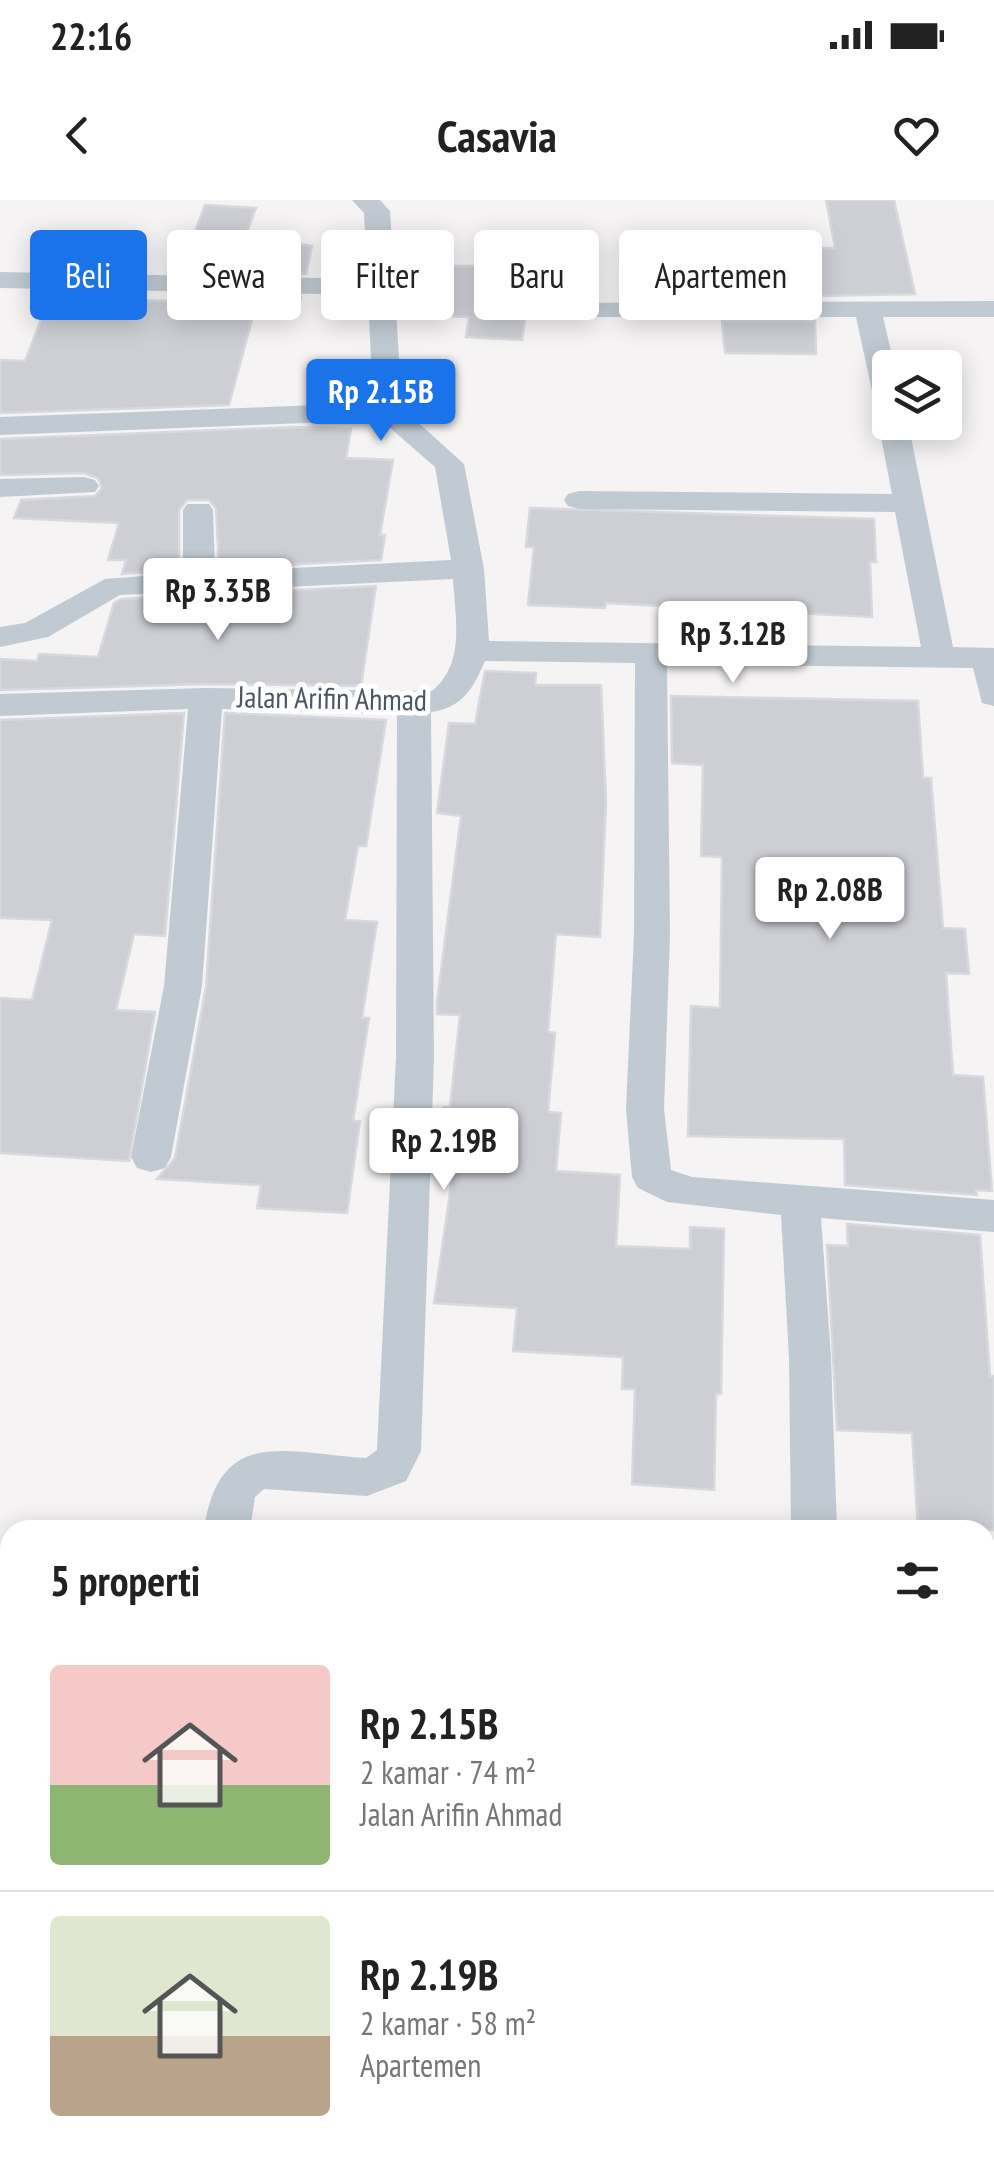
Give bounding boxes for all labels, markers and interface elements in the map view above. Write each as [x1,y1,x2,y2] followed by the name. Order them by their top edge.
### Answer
[50,11,132,60] text: 22:16
[437,106,557,164] text: Casavia
[50,108,105,163] icon: back
[889,108,944,163] icon: heart
[30,230,147,320] chip: Beli
[167,230,301,320] chip: Sewa
[321,230,454,320] chip: Filter
[474,230,599,320] chip: Baru
[619,230,822,320] chip: Apartemen
[872,350,962,440] map controls
[872,350,962,440] button: layers
[278,359,484,444] pin: Rp 2.15B
[328,370,434,412] text: Rp 2.15B
[115,558,321,643] pin: Rp 3.35B
[165,569,271,611] text: Rp 3.35B
[630,601,836,686] pin: Rp 3.12B
[680,612,786,654] text: Rp 3.12B
[236,676,427,719] street label: Jalan Arifin Ahmad
[727,857,933,942] pin: Rp 2.08B
[777,868,883,910] text: Rp 2.08B
[341,1108,547,1193] pin: Rp 2.19B
[391,1119,497,1161] text: Rp 2.19B
[50,1553,200,1608] text: 5 properti
[890,1553,945,1608] icon: filters
[360,1696,498,1751] text: Rp 2.15B
[130,1705,250,1825] icon: home
[360,1751,536,1793] text: 2 kamar · 74 m²
[360,1793,562,1835] text: Jalan Arifin Ahmad
[360,1947,498,2002] text: Rp 2.19B
[130,1956,250,2076] icon: home
[360,2002,536,2044] text: 2 kamar · 58 m²
[360,2044,481,2086] text: Apartemen

